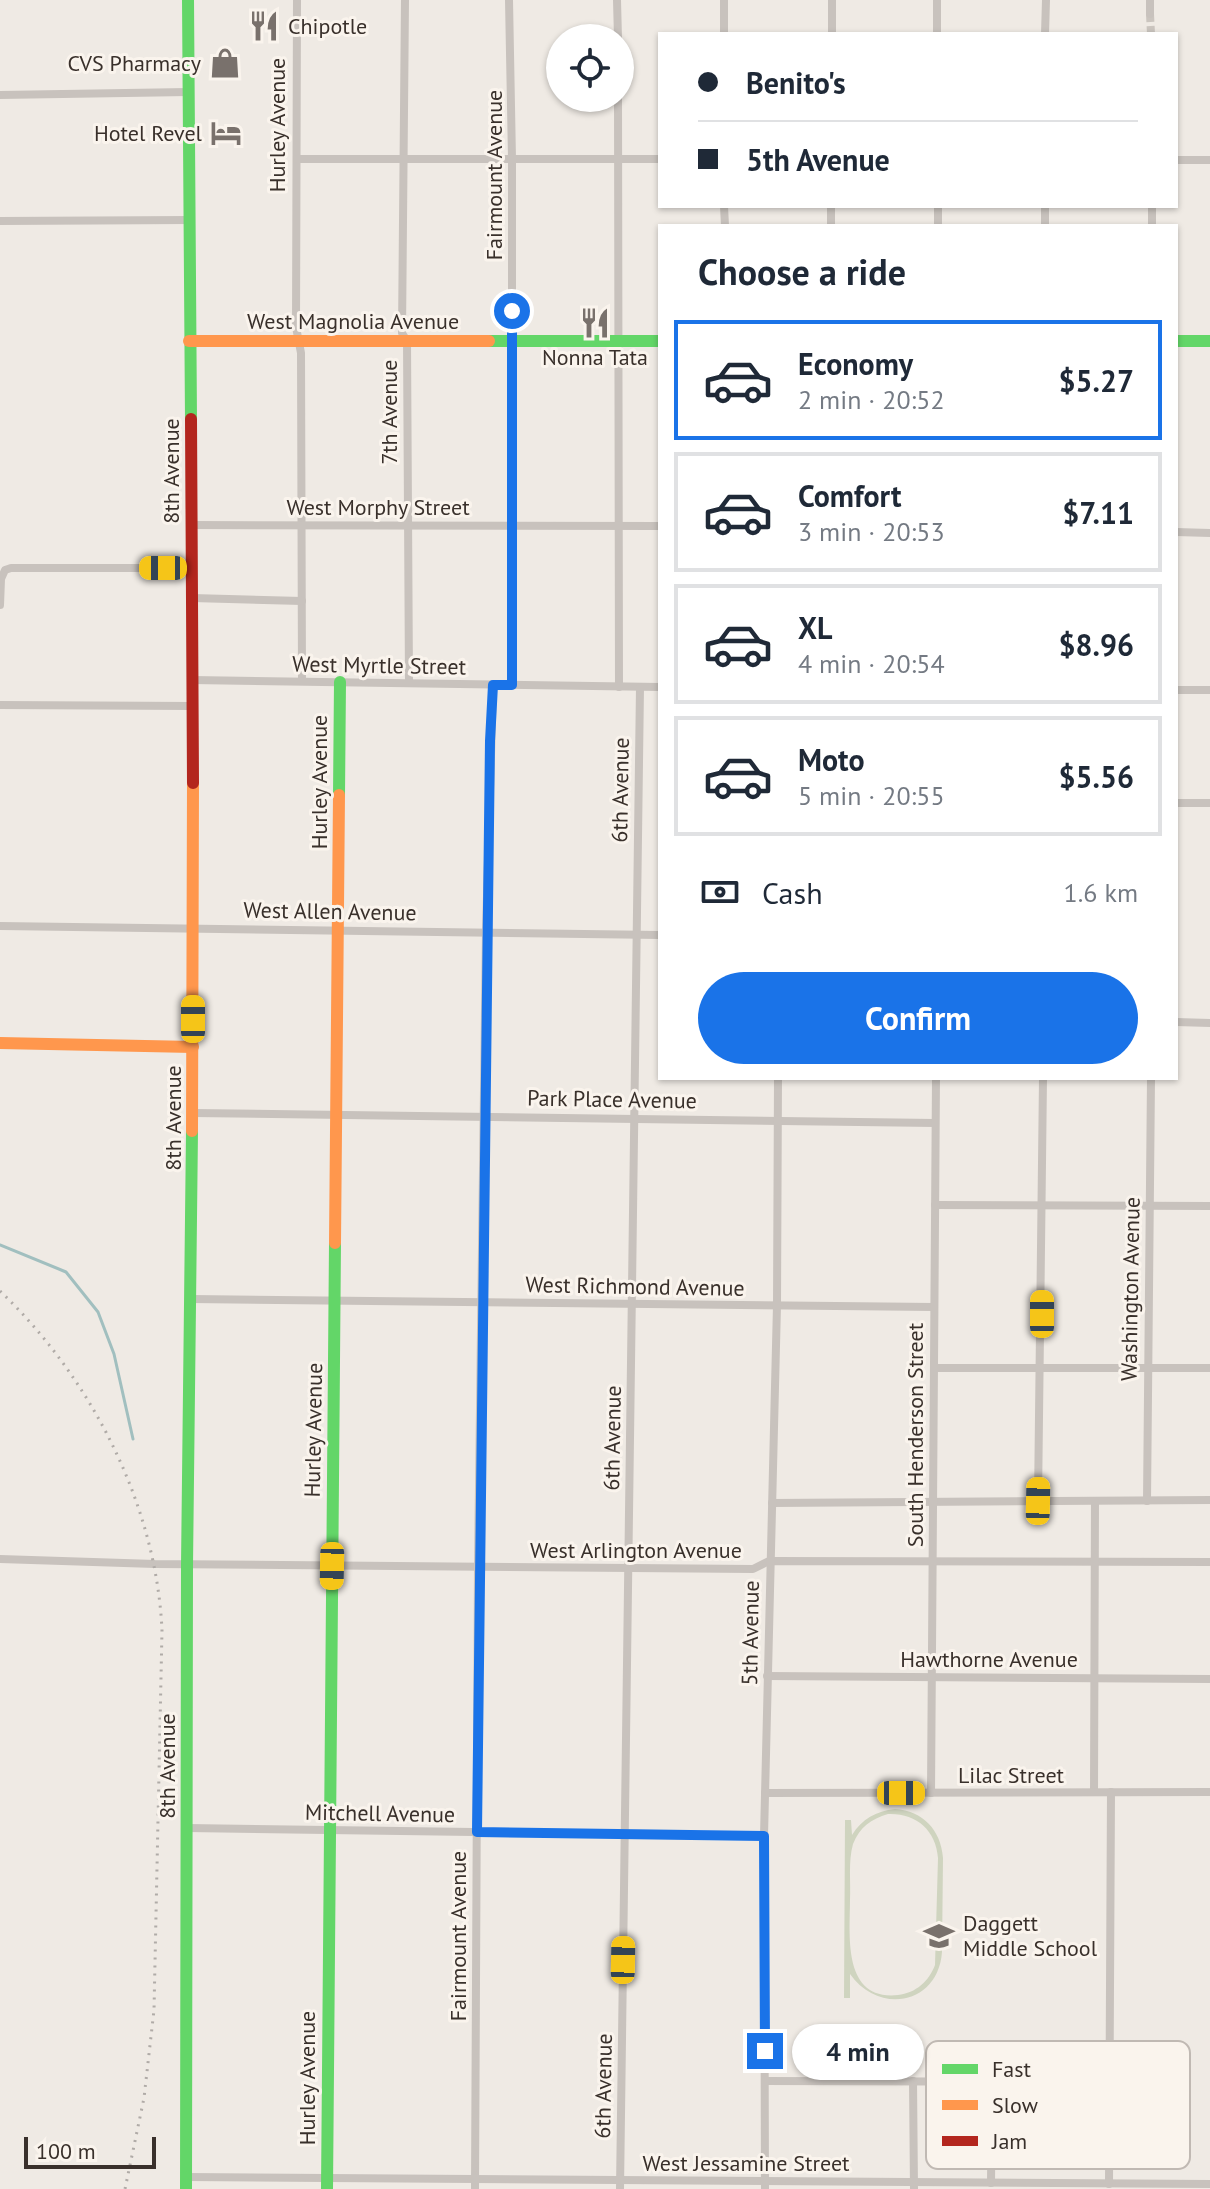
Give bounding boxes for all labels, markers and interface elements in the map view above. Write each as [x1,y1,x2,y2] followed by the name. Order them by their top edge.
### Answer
[247,9,281,43] restaurant icon: Chipotle
[288,12,367,40] place label: Chipotle
[546,24,634,112] map controls
[546,24,634,112] button: locate
[208,46,242,80] shop icon: CVS Pharmacy
[68,49,202,77] place label: CVS Pharmacy
[263,58,291,192] street label: Hurley Avenue
[746,63,846,102] text: Benito's
[480,90,508,260] street label: Fairmount Avenue
[209,116,243,150] hotel icon: Hotel Revel
[94,119,203,147] place label: Hotel Revel
[746,140,890,179] text: 5th Avenue
[698,248,906,295] text: Choose a ride
[494,293,530,329] route start
[578,306,612,340] restaurant icon: Nonna Tata
[247,307,459,335] street label: West Magnolia Avenue
[542,343,648,371] place label: Nonna Tata
[702,344,774,416] icon: car
[798,344,913,383] text: Economy
[375,360,403,464] street label: 7th Avenue
[1059,361,1134,400] text: $5.27
[798,383,945,416] text: 2 min · 20:52
[157,418,185,524] street label: 8th Avenue
[702,476,774,548] icon: car
[798,476,901,515] text: Comfort
[286,493,470,521] street label: West Morphy Street
[1062,493,1134,532] text: $7.11
[798,515,945,548] text: 3 min · 20:53
[139,556,187,580] car
[702,608,774,680] icon: car
[798,608,832,647] text: XL
[1059,625,1134,664] text: $8.96
[798,647,945,680] text: 4 min · 20:54
[292,649,467,681] street label: West Myrtle Street
[305,715,333,849] street label: Hurley Avenue
[605,737,635,843] street label: 6th Avenue
[702,740,774,812] icon: car
[798,740,865,779] text: Moto
[1059,757,1134,796] text: $5.56
[798,779,945,812] text: 5 min · 20:55
[698,870,742,914] icon: cash
[762,873,823,912] text: Cash
[1064,876,1138,909] text: 1.6 km
[243,895,417,927] street label: West Allen Avenue
[698,972,1138,1064] button: Confirm
[181,995,205,1043] car
[159,1065,187,1171] street label: 8th Avenue
[527,1084,697,1114] street label: Park Place Avenue
[1114,1197,1146,1381] street label: Washington Avenue
[525,1270,745,1302] street label: West Richmond Avenue
[1030,1290,1054,1338] car
[901,1322,929,1547] street label: South Henderson Street
[298,1362,328,1498] street label: Hurley Avenue
[597,1385,627,1491] street label: 6th Avenue
[1026,1477,1050,1525] car
[530,1536,742,1564] street label: West Arlington Avenue
[320,1542,344,1590] car
[735,1580,765,1686] street label: 5th Avenue
[900,1645,1078,1673] street label: Hawthorne Avenue
[153,1713,181,1819] street label: 8th Avenue
[958,1761,1065,1789] street label: Lilac Street
[877,1781,925,1805] car
[305,1798,455,1828] street label: Mitchell Avenue
[444,1851,472,2021] street label: Fairmount Avenue
[963,1909,1098,1962] place label: Daggett Middle School
[922,1919,956,1953] school or university icon: Daggett Middle School
[611,1936,635,1984] car
[293,2011,321,2145] street label: Hurley Avenue
[793,2023,925,2079] callout: 4 min
[588,2033,618,2139] street label: 6th Avenue
[747,2033,783,2069] route end
[826,2035,890,2068] text: 4 min
[926,2041,1190,2169] legend
[992,2055,1032,2083] text: Fast
[992,2091,1038,2119] text: Slow
[991,2127,1027,2155] text: Jam
[24,2133,156,2169] scale bar
[36,2137,96,2165] text: 100 m
[642,2149,850,2177] street label: West Jessamine Street

